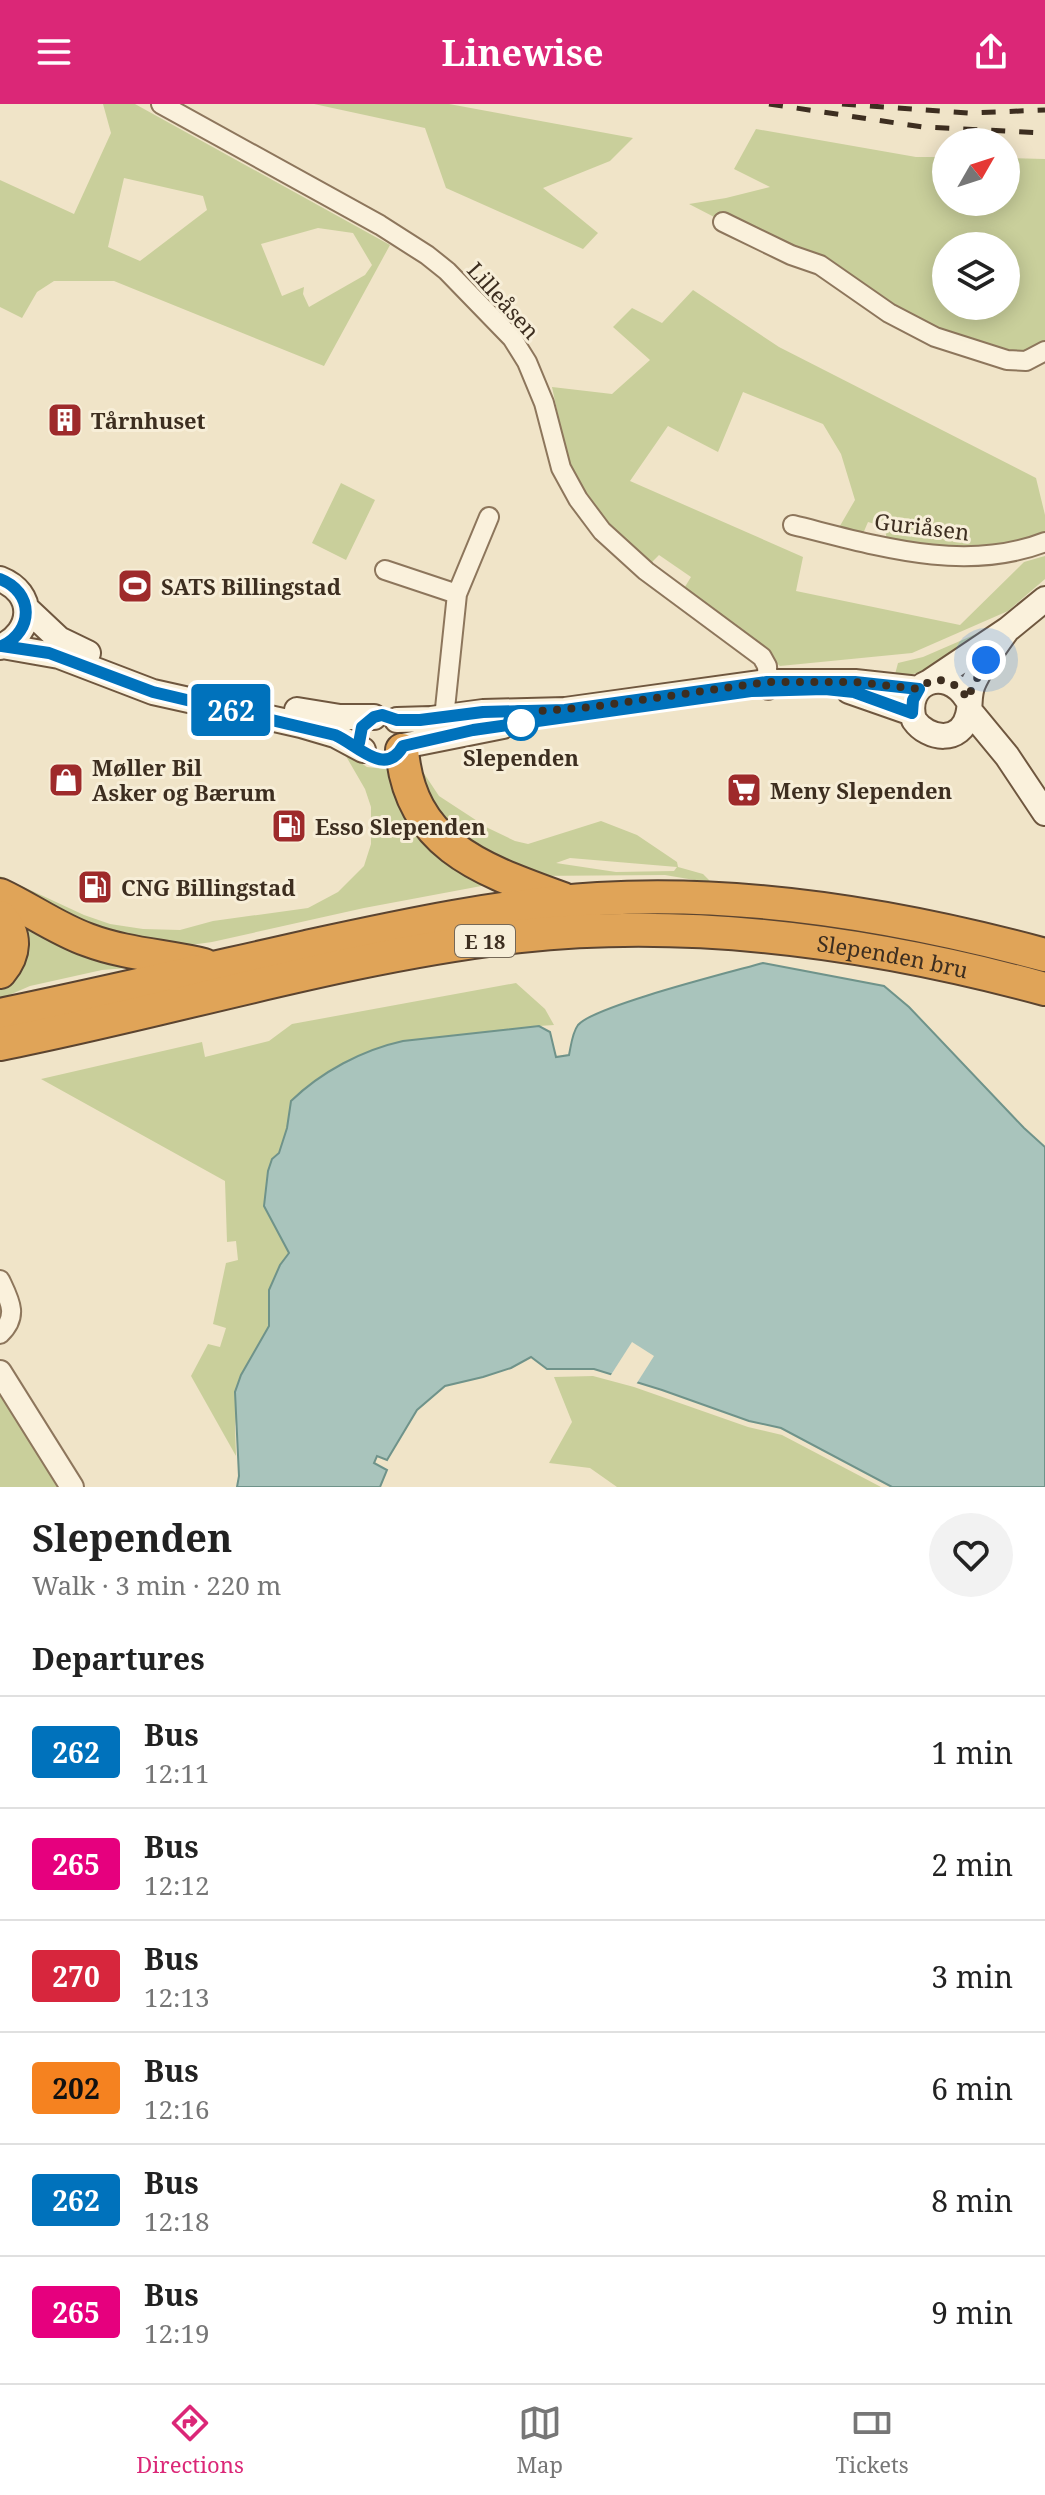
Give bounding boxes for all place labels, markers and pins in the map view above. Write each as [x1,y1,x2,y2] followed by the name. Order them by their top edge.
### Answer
[46,401,84,439] building icon: Tårnhuset
[91,405,206,435] place label: Tårnhuset
[116,567,154,605] sports icon: SATS Billingstad
[161,571,341,601] place label: SATS Billingstad
[504,706,538,740] marker: Slependen
[463,742,579,772] place label: Slependen
[92,752,276,807] place label: Møller Bil Asker og Bærum
[47,761,85,799] shop icon: Møller Bil Asker og Bærum
[725,771,763,809] supermarket icon: Meny Slependen
[770,775,953,805] place label: Meny Slependen
[270,807,308,845] fuel station icon: Esso Slependen
[315,811,486,841] place label: Esso Slependen
[76,868,114,906] fuel station icon: CNG Billingstad
[121,872,295,902] place label: CNG Billingstad

